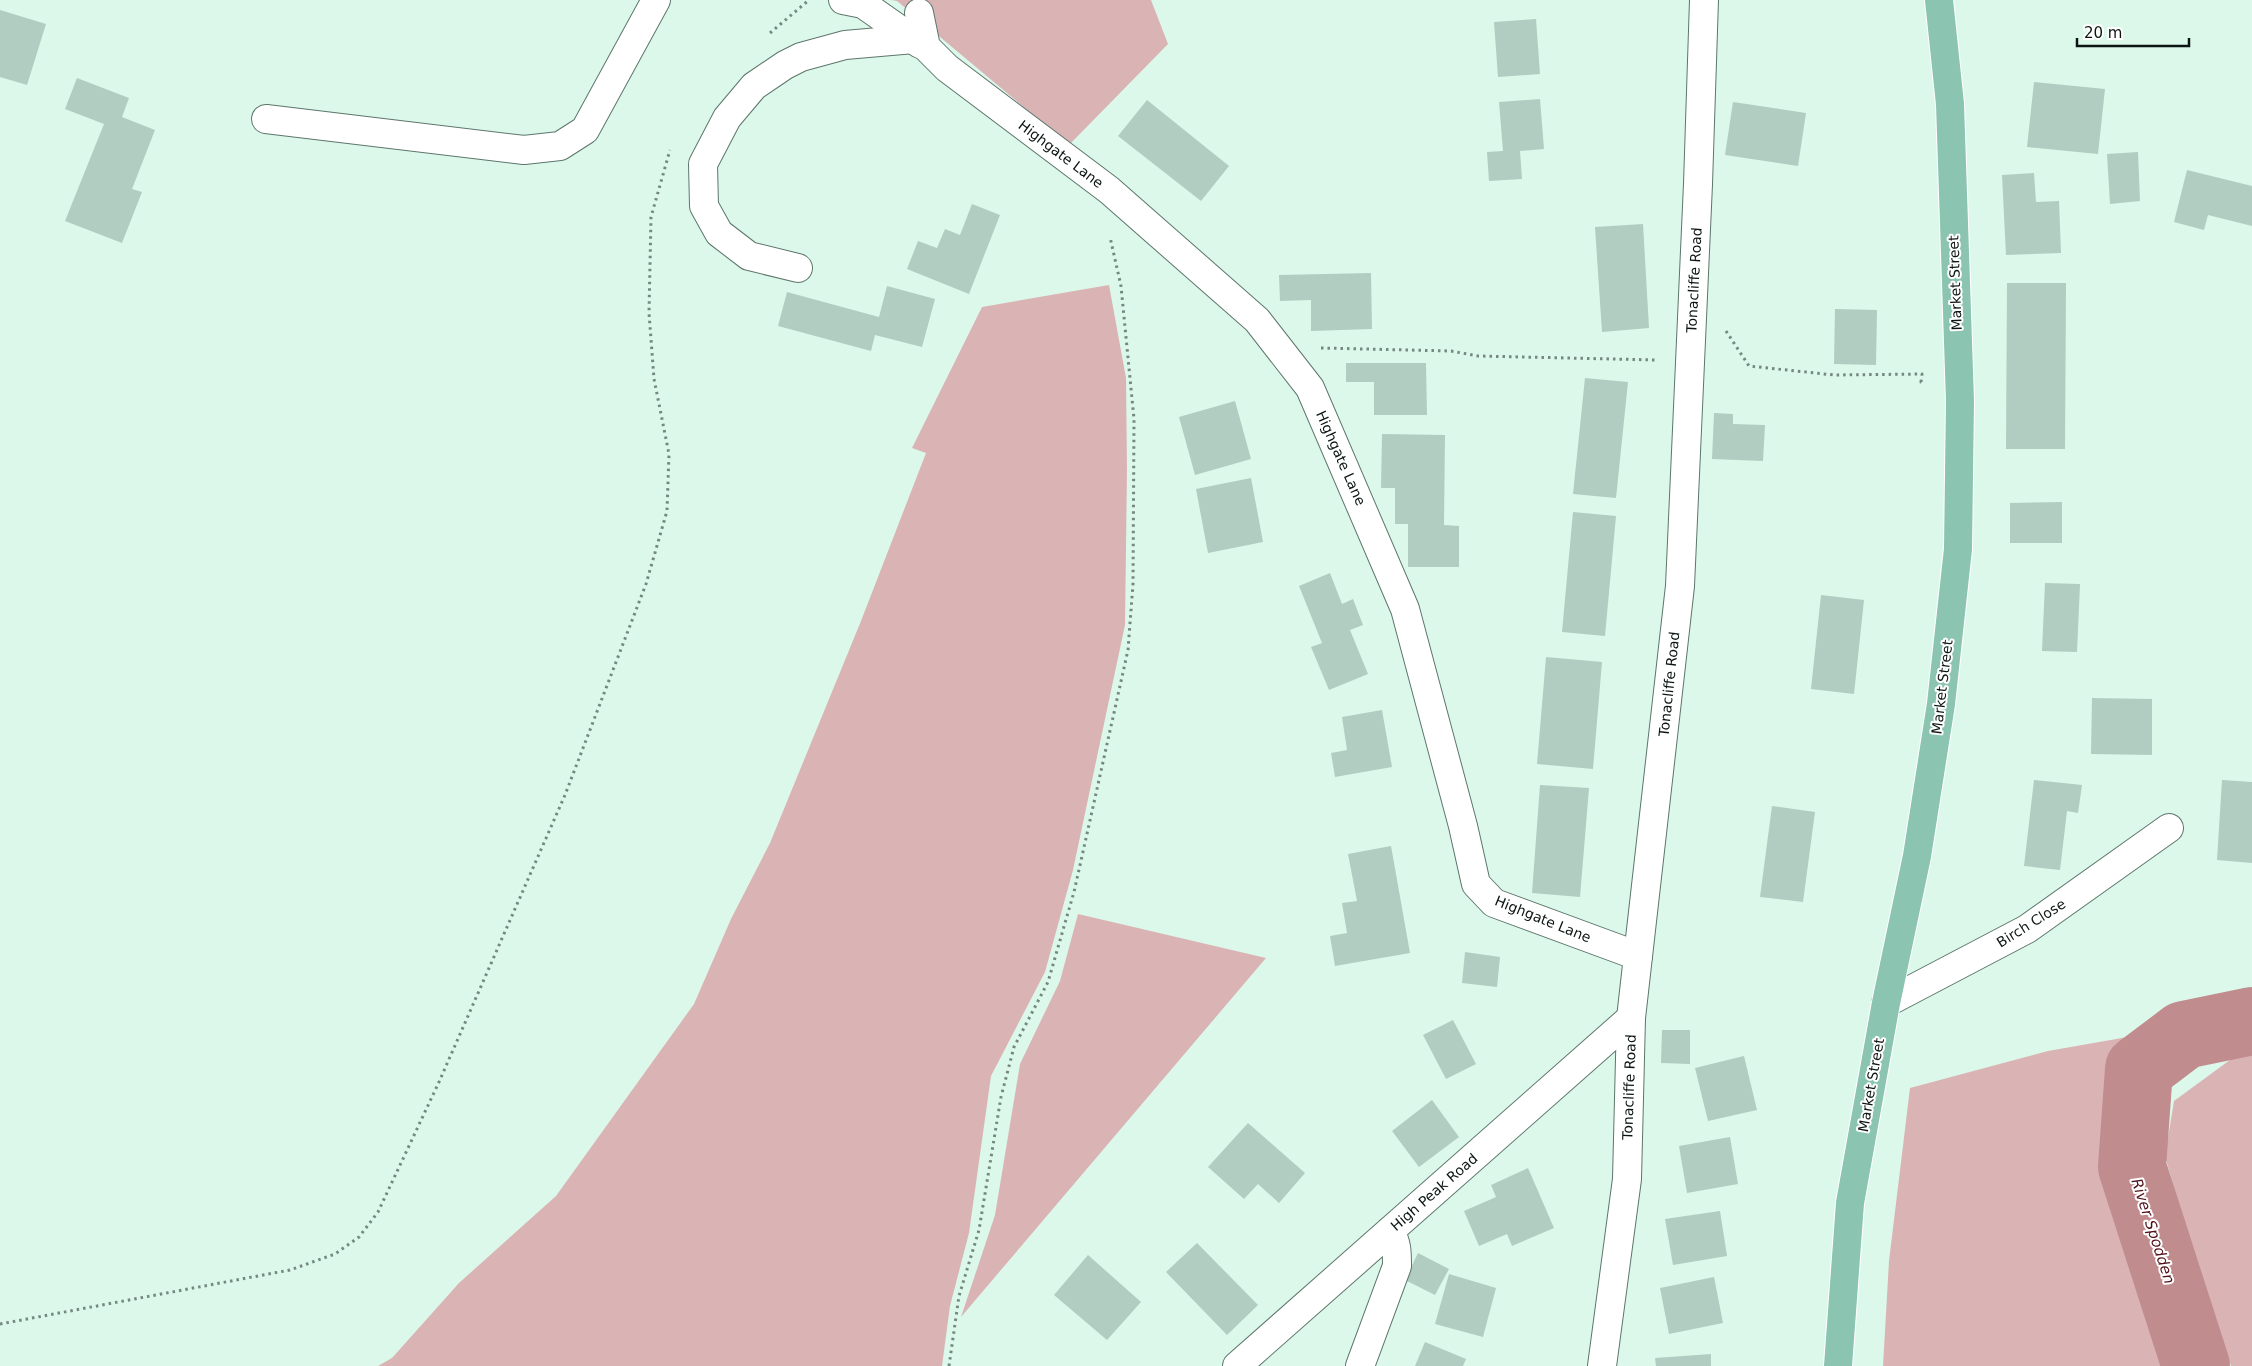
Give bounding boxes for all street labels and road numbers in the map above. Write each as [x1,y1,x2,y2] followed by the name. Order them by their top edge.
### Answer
[1015,117,1107,191] street label: Highgate Lane
[1683,227,1705,334] street label: Tonacliffe Road
[1945,235,1965,331] street label: Market Street
[1313,408,1369,508] street label: Highgate Lane
[1655,631,1682,738] street label: Tonacliffe Road
[1928,638,1956,735] street label: Market Street
[1493,892,1593,946] street label: Highgate Lane
[1994,896,2068,950] street label: Birch Close
[1619,1034,1639,1141] street label: Tonacliffe Road
[1855,1036,1887,1133] street label: Market Street
[1387,1150,1481,1234] street label: High Peak Road

